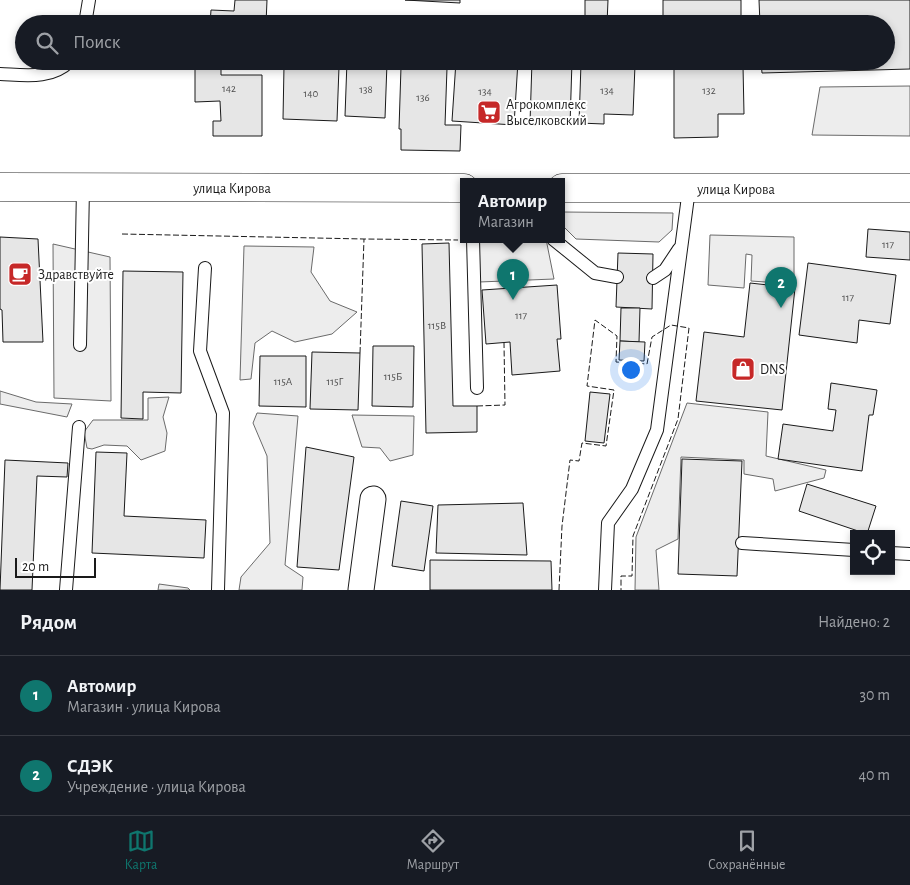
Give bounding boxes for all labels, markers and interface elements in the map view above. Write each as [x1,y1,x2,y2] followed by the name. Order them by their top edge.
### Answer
[15,15,895,70] search box
[33,29,61,57] icon: search
[73,33,120,52] text: Поиск
[222,83,236,94] house number: 142
[359,84,373,95] house number: 138
[600,85,614,96] house number: 134
[702,85,716,96] house number: 132
[478,86,492,97] house number: 134
[304,88,319,99] house number: 140
[416,92,430,103] house number: 136
[506,98,587,128] place label: Агрокомплекс Выселковский
[476,99,502,125] supermarket icon: Агрокомплекс Выселковский
[460,178,565,243] popup
[192,182,271,196] street label: улица Кирова
[696,183,775,197] street label: улица Кирова
[478,192,547,211] text: Автомир
[478,214,534,230] text: Магазин
[882,239,894,250] house number: 117
[497,259,529,300] pin: 1
[7,261,33,287] cafe icon: Здравствуйте
[765,267,797,308] pin: 2
[38,268,114,282] place label: Здравствуйте
[842,292,854,303] house number: 117
[515,310,527,321] house number: 117
[428,320,446,331] house number: 115В
[730,356,756,382] shop icon: DNS
[618,357,644,383] your location
[760,363,785,377] place label: DNS
[384,371,402,382] house number: 115Б
[274,376,293,387] house number: 115А
[326,376,344,387] house number: 115Г
[850,530,895,575] map controls
[850,530,895,575] button: locate
[15,555,96,578] scale bar
[22,560,49,574] text: 20 m
[20,612,77,633] text: Рядом
[818,614,890,630] text: Найдено: 2
[67,677,136,696] text: Автомир
[33,687,39,703] text: 1
[860,687,890,703] text: 30 m
[67,699,221,715] text: Магазин · улица Кирова
[67,757,113,776] text: СДЭК
[32,767,40,783] text: 2
[858,767,890,783] text: 40 m
[67,779,246,795] text: Учреждение · улица Кирова
[125,827,157,874] tab: Карта
[406,827,459,874] tab: Маршрут
[708,827,785,874] tab: Сохранённые

